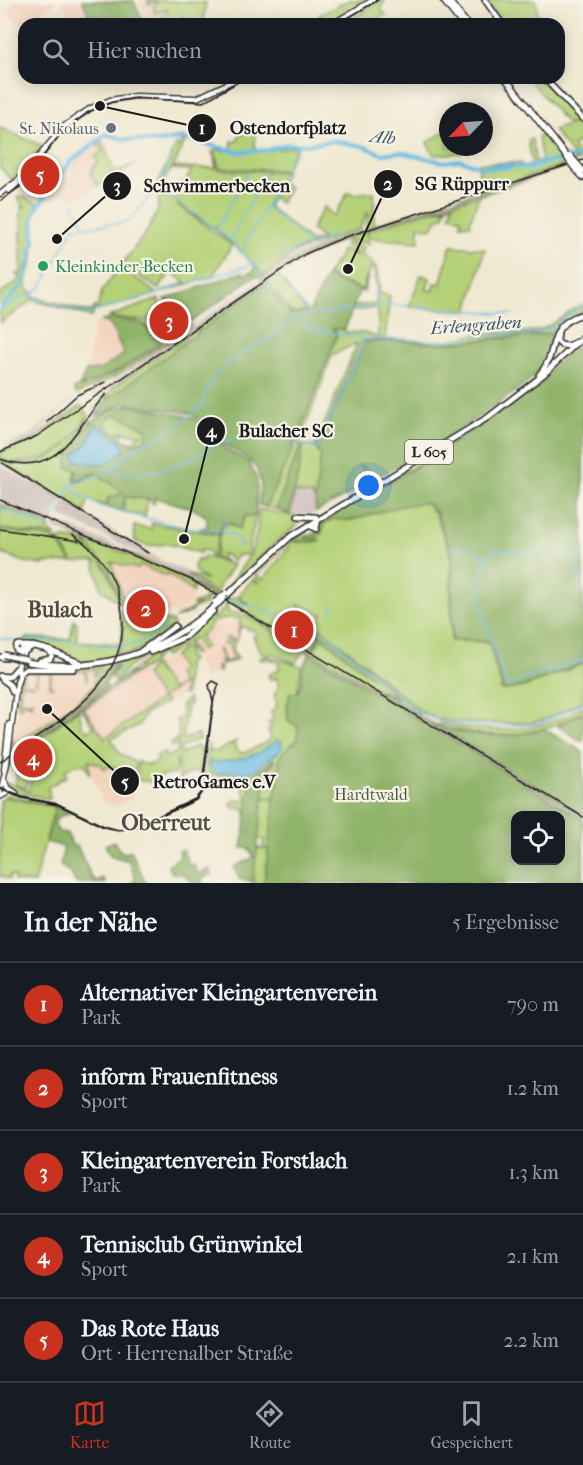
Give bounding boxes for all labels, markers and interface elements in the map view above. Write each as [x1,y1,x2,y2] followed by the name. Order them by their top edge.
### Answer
[18,18,565,84] search box
[39,35,72,68] icon: search
[87,38,202,64] text: Hier suchen
[439,102,493,156] north arrow
[187,110,358,146] callout: Ostendorfplatz
[199,118,205,139] text: 1
[230,118,346,139] text: Ostendorfplatz
[19,119,99,138] place label: St. Nikolaus
[104,121,118,135] marker: St. Nikolaus
[367,125,397,149] water label: Alb
[20,152,60,198] pin: 5
[373,166,521,202] callout: SG Rüppurr
[102,168,302,204] callout: Schwimmerbecken
[383,174,393,195] text: 2
[415,174,509,195] text: SG Rüppurr
[113,176,121,197] text: 3
[144,176,291,197] text: Schwimmerbecken
[55,257,194,276] place label: Kleinkinder-Becken
[36,259,50,273] marker: Kleinkinder-Becken
[150,298,188,344] pin: 3
[429,312,522,339] water label: Erlengraben
[196,413,345,449] callout: Bulacher SC
[205,421,218,442] text: 4
[239,421,333,442] text: Bulacher SC
[405,440,453,464] road number: L 605
[354,471,383,500] your location
[126,586,166,632] pin: 2
[28,597,93,623] district label: Bulach
[274,608,314,652] pin: 1
[14,736,52,780] pin: 4
[110,763,287,799] callout: RetroGames e.V
[121,772,129,793] text: 5
[152,772,277,793] text: RetroGames e.V
[334,785,408,804] park label: Hardtwald
[121,810,212,836] district label: Oberreut
[511,811,565,865] map controls
[511,811,565,865] button: locate
[24,907,157,938] text: In der Nähe
[452,911,559,934] text: 5 Ergebnisse
[81,980,377,1006] text: Alternativer Kleingartenverein
[40,993,47,1016] text: 1
[507,993,559,1016] text: 790 m
[81,1006,121,1029] text: Park
[81,1064,278,1090] text: inform Frauenfitness
[38,1077,49,1100] text: 2
[507,1077,559,1100] text: 1.2 km
[81,1090,128,1113] text: Sport
[81,1148,347,1174] text: Kleingartenverein Forstlach
[39,1161,48,1184] text: 3
[509,1161,559,1184] text: 1.3 km
[81,1174,121,1197] text: Park
[81,1232,303,1258] text: Tennisclub Grünwinkel
[38,1245,49,1268] text: 4
[507,1245,559,1268] text: 2.1 km
[81,1258,128,1281] text: Sport
[81,1316,219,1342] text: Das Rote Haus
[39,1329,48,1352] text: 5
[503,1329,559,1352] text: 2.2 km
[81,1342,293,1365] text: Ort · Herrenalber Straße
[70,1397,109,1452] tab: Karte
[249,1397,291,1452] tab: Route
[430,1397,513,1452] tab: Gespeichert

